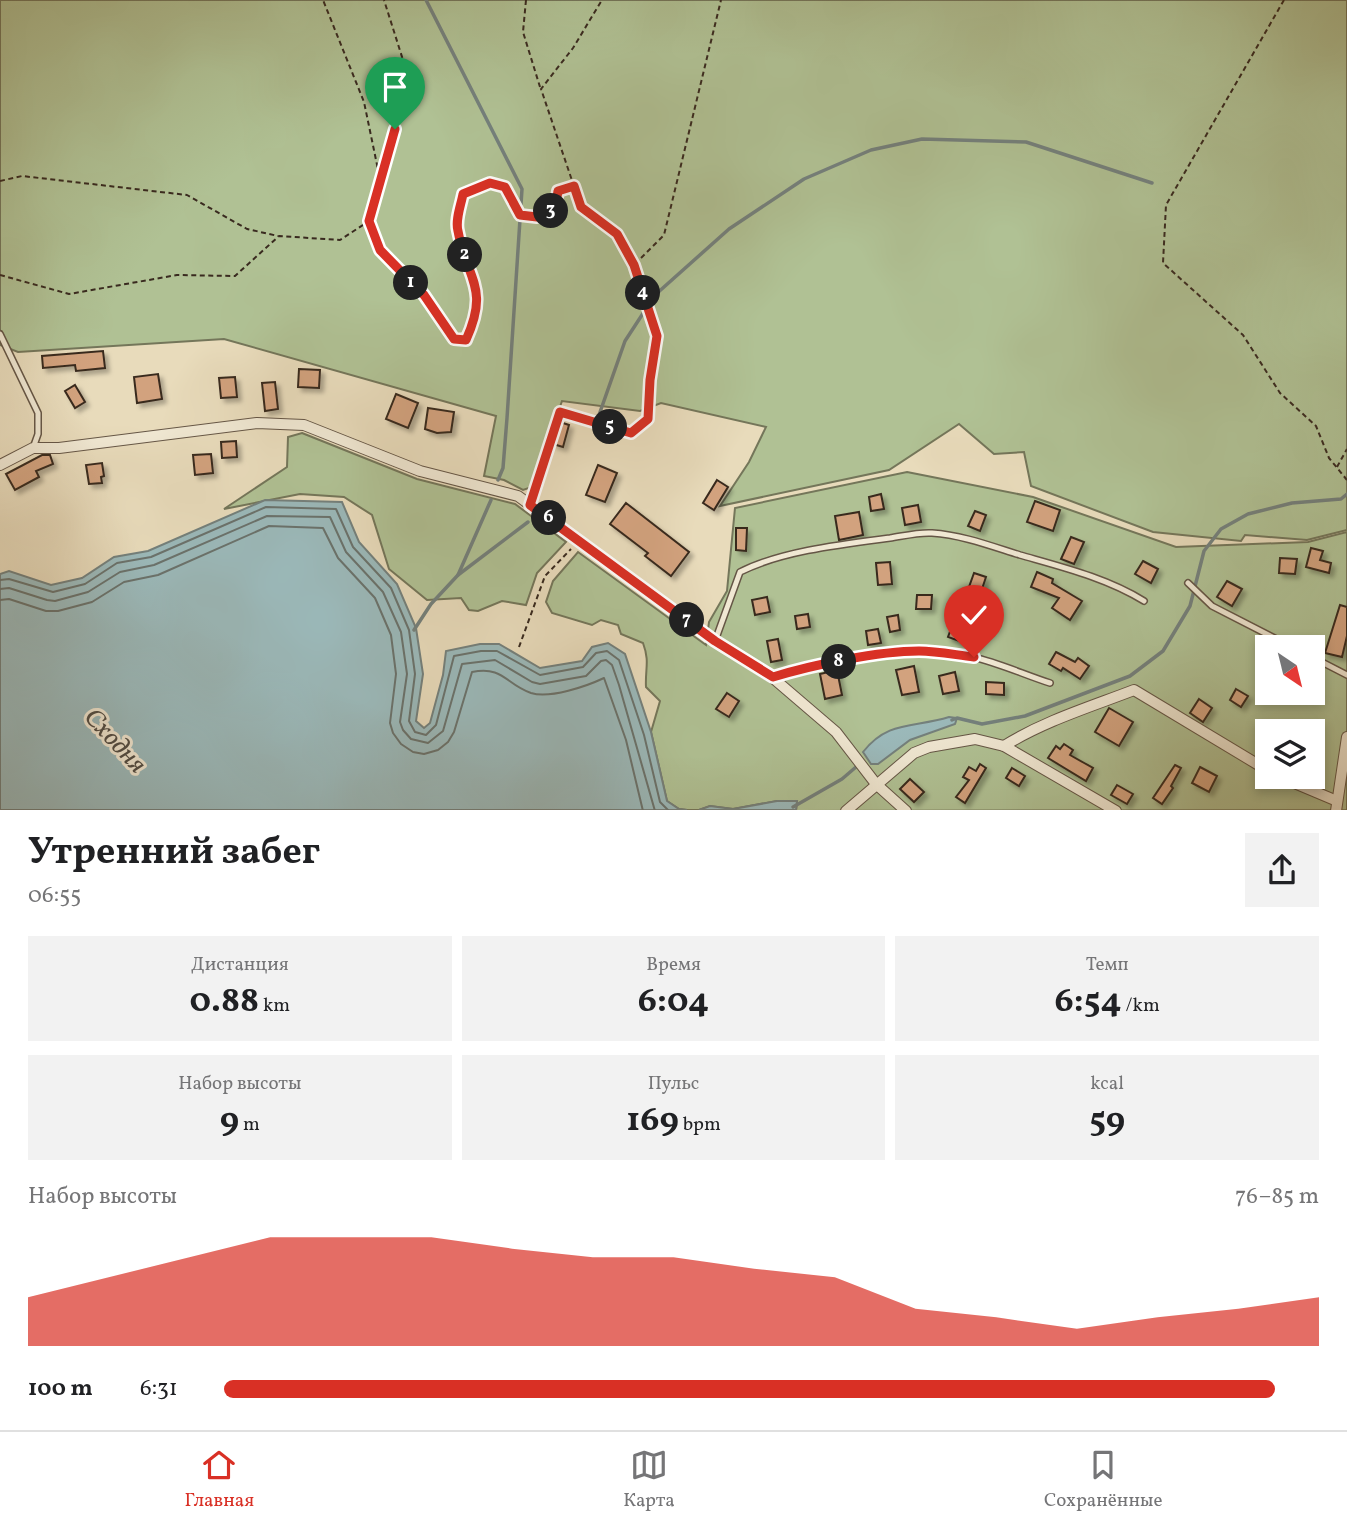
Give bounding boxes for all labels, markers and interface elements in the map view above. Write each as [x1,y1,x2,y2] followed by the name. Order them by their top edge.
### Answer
[365,57,425,129] pin
[376,68,414,106] icon: arrive
[534,194,568,228] pin: 3
[546,197,555,223] text: 3
[448,238,482,272] pin: 2
[460,241,469,267] text: 2
[394,266,428,300] pin: 1
[407,269,414,295] text: 1
[626,276,660,310] pin: 4
[637,279,648,305] text: 4
[592,410,628,444] pin: 5
[605,413,614,439] text: 5
[532,500,566,536] pin: 6
[543,504,554,530] text: 6
[944,585,1004,657] pin
[955,596,993,634] icon: check
[670,602,704,638] pin: 7
[682,606,691,632] text: 7
[1255,635,1325,705] north arrow
[1255,635,1325,789] map controls
[822,644,856,680] pin: 8
[833,648,844,674] text: 8
[75,701,154,782] water label: Сходня
[1255,719,1325,789] button: layers
[28,827,320,880] text: Утренний забег
[1245,833,1319,907] button: share
[28,880,81,912] text: 06:55
[191,952,289,978] text: Дистанция
[646,952,701,978] text: Время
[1086,952,1129,978] text: Темп
[190,978,259,1026] text: 0.88
[638,978,709,1026] text: 6:04
[1055,978,1122,1026] text: 6:54
[259,993,290,1019] text: km
[1122,993,1160,1019] text: /km
[178,1071,301,1097] text: Набор высоты
[648,1071,699,1097] text: Пульс
[1090,1071,1124,1097] text: kcal
[220,1097,239,1145] text: 9
[626,1097,679,1145] text: 169
[1089,1097,1125,1145] text: 59
[239,1112,260,1138] text: m
[679,1112,721,1138] text: bpm
[28,1181,177,1213] text: Набор высоты
[1235,1181,1319,1213] text: 76–85 m
[28,1373,93,1405] text: 100 m
[140,1373,178,1405] text: 6:31
[185,1446,254,1514] tab: Главная
[623,1446,675,1514] tab: Карта
[1044,1446,1162,1514] tab: Сохранённые

